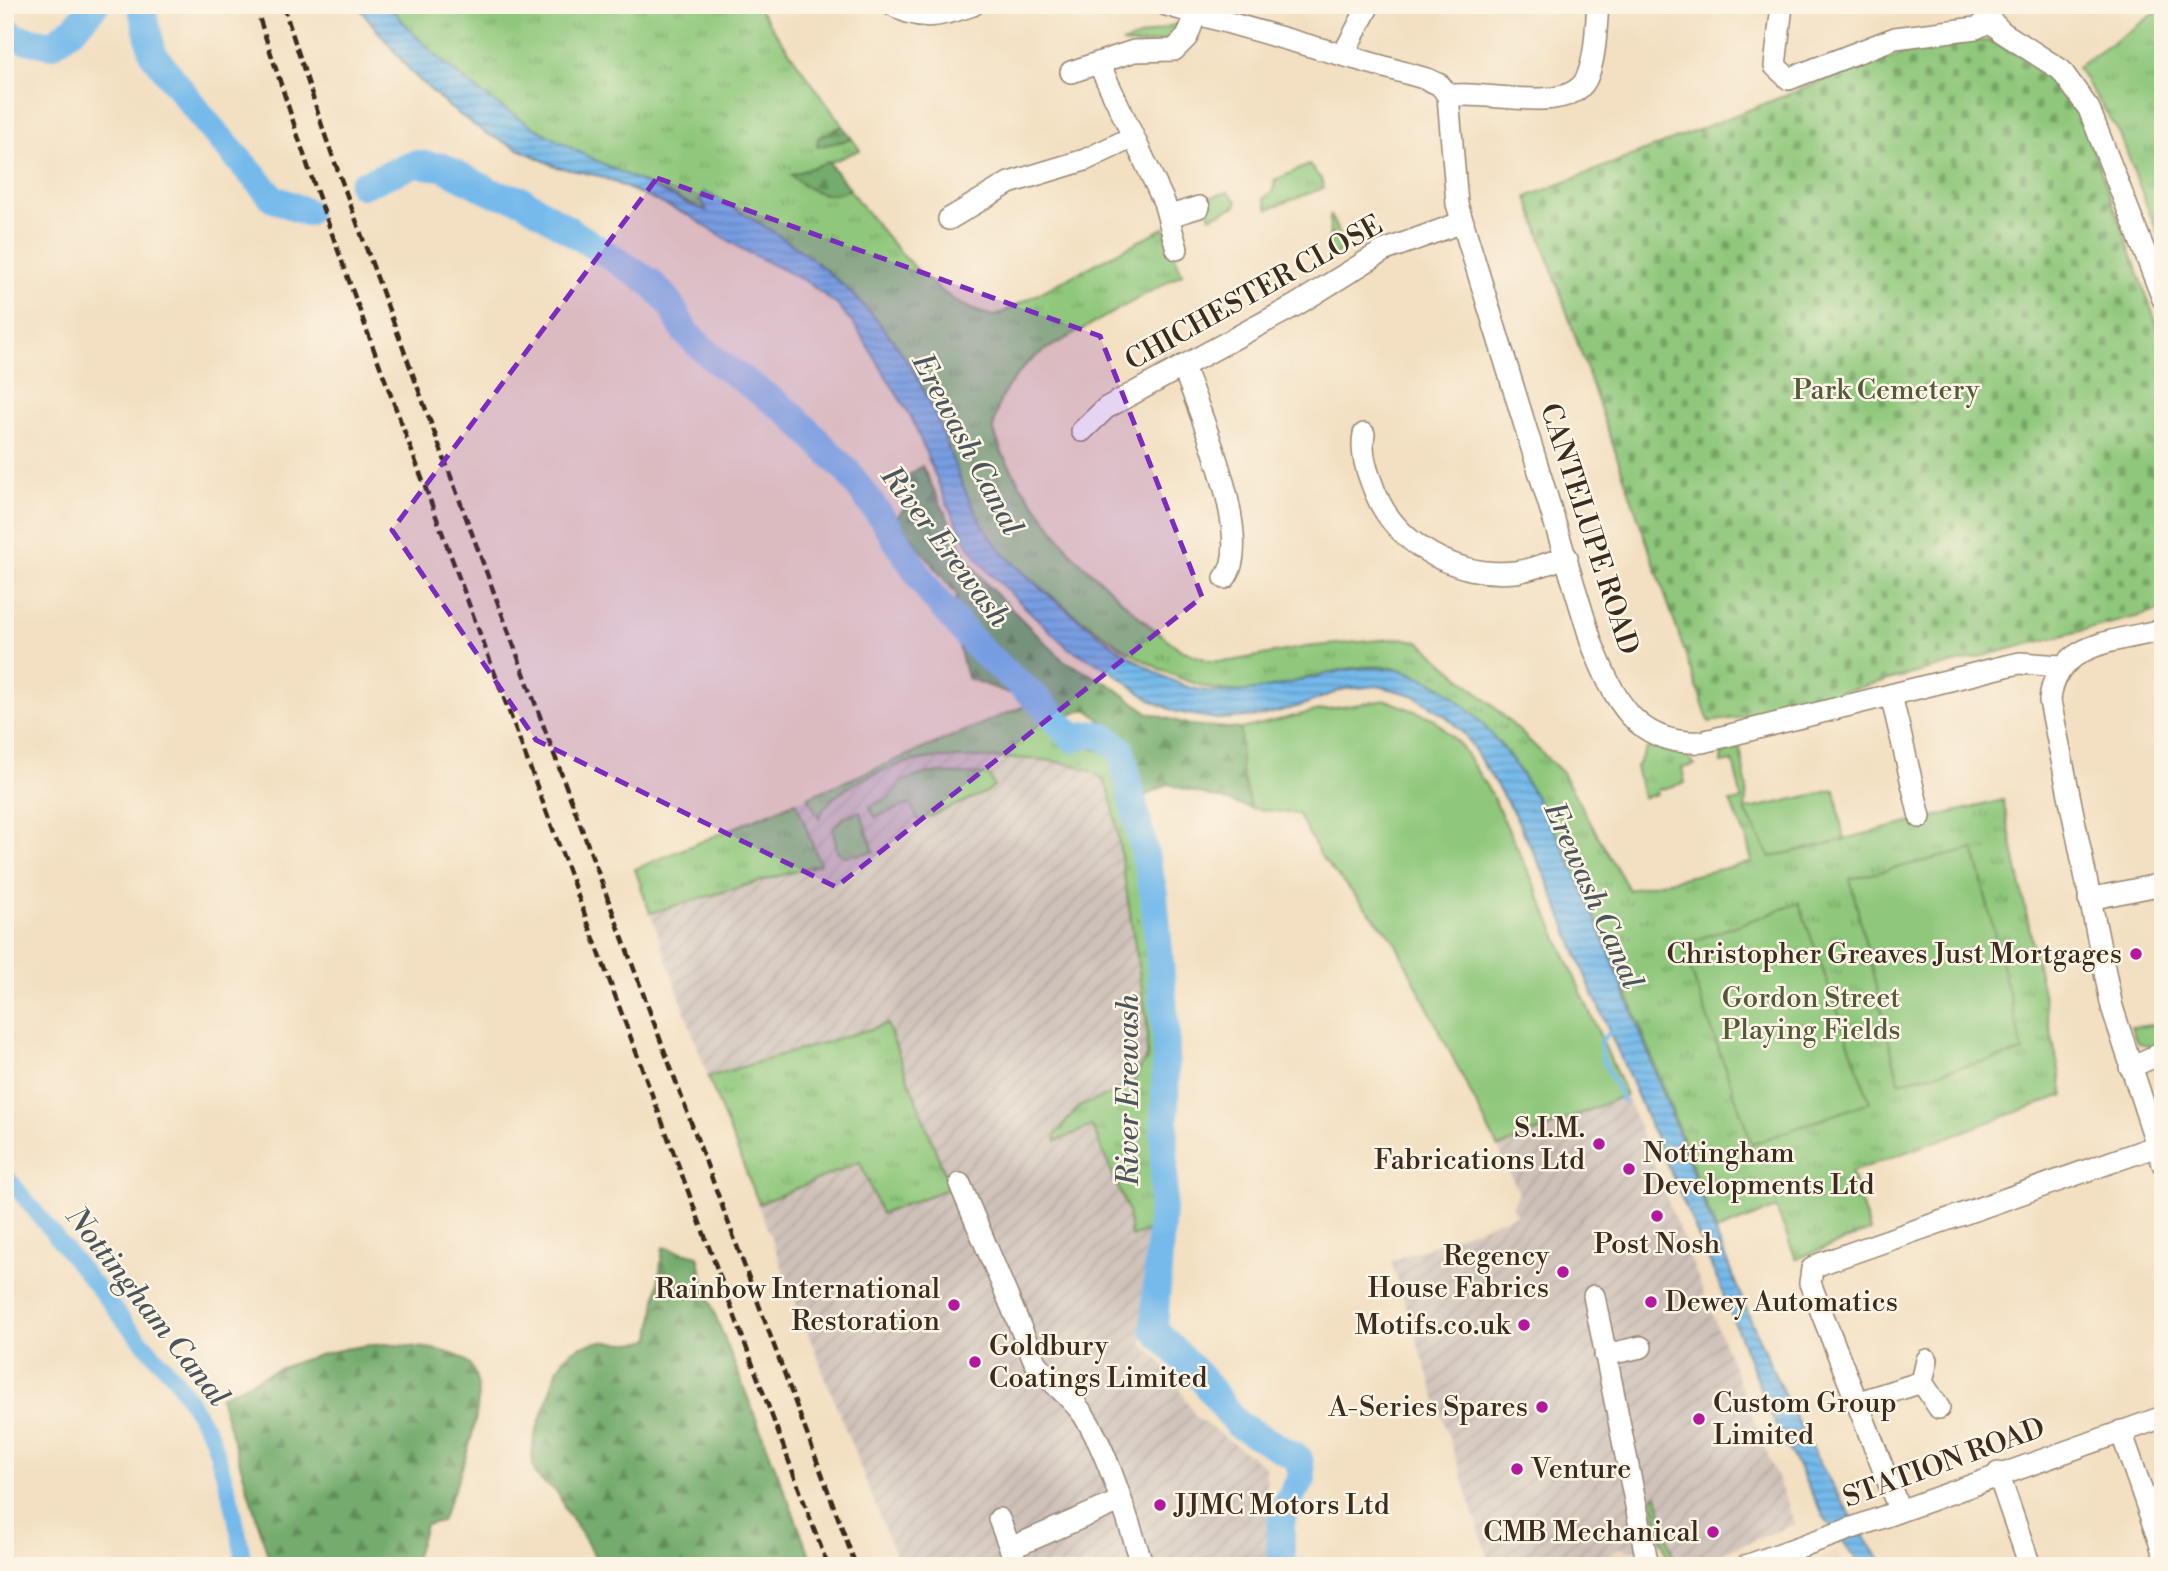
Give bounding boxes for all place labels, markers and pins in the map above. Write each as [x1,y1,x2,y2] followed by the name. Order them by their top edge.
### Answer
[1667,937,2122,972] place label: Christopher Greaves Just Mortgages
[2128,946,2144,962] marker: Christopher Greaves Just Mortgages
[1374,1111,1585,1178] place label: S.I.M. Fabrications Ltd
[1591,1136,1607,1152] marker: S.I.M. Fabrications Ltd
[1643,1136,1874,1203] place label: Nottingham Developments Ltd
[1621,1161,1637,1177] marker: Nottingham Developments Ltd
[1649,1208,1665,1224] marker: Post Nosh
[1594,1227,1720,1262] place label: Post Nosh
[1368,1239,1549,1306] place label: Regency House Fabrics
[1555,1264,1571,1280] marker: Regency House Fabrics
[655,1272,940,1339] place label: Rainbow International Restoration
[1665,1285,1898,1320] place label: Dewey Automatics
[1643,1294,1659,1310] marker: Dewey Automatics
[946,1297,962,1313] marker: Rainbow International Restoration
[1355,1308,1511,1343] place label: Motifs.co.uk
[1516,1317,1532,1333] marker: Motifs.co.uk
[989,1329,1208,1396] place label: Goldbury Coatings Limited
[967,1354,983,1370] marker: Goldbury Coatings Limited
[1713,1386,1897,1453] place label: Custom Group Limited
[1327,1390,1528,1425] place label: A-Series Spares
[1534,1399,1550,1415] marker: A-Series Spares
[1691,1411,1707,1427] marker: Custom Group Limited
[1530,1452,1631,1487] place label: Venture
[1509,1461,1525,1477] marker: Venture
[1173,1488,1390,1523] place label: JJMC Motors Ltd
[1152,1497,1168,1513] marker: JJMC Motors Ltd
[1483,1515,1699,1550] place label: CMB Mechanical
[1705,1524,1721,1540] marker: CMB Mechanical

